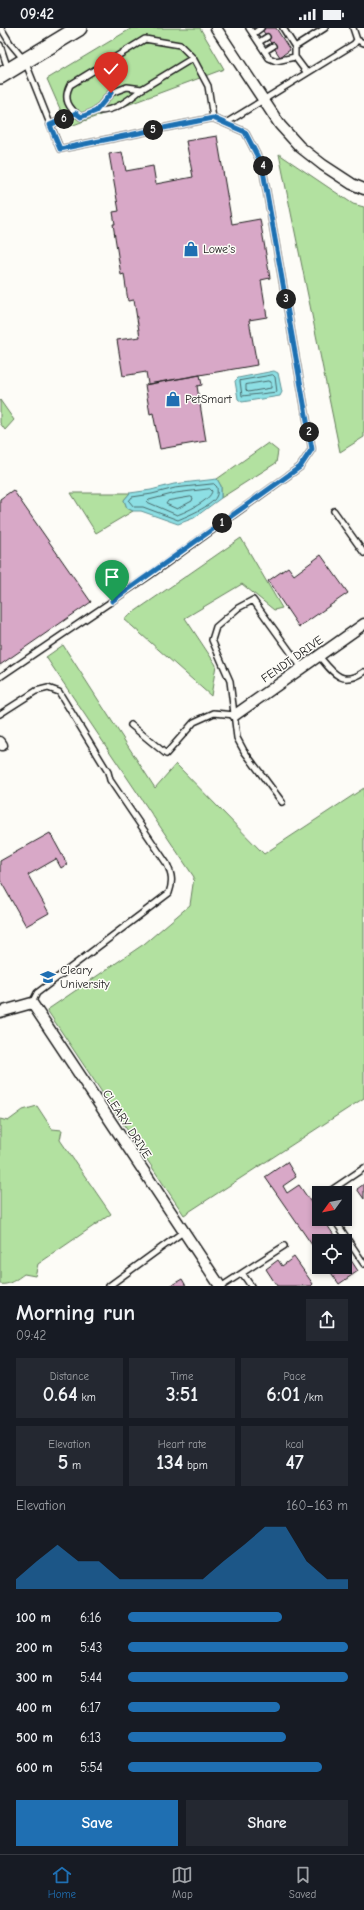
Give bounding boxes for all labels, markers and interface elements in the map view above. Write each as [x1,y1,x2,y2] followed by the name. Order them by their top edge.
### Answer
[20,5,54,23] text: 09:42
[94,52,128,93] pin
[100,58,122,80] icon: check
[54,109,74,129] pin: 6
[61,112,67,125] text: 6
[143,120,163,140] pin: 5
[150,123,156,136] text: 5
[253,156,273,176] pin: 4
[260,159,266,172] text: 4
[182,240,200,258] shop icon: Lowe's
[203,242,235,256] place label: Lowe's
[276,289,296,309] pin: 3
[283,292,289,305] text: 3
[164,390,182,408] shop icon: PetSmart
[185,392,232,406] place label: PetSmart
[299,422,319,442] pin: 2
[306,425,312,438] text: 2
[212,513,232,533] pin: 1
[220,516,224,529] text: 1
[95,560,129,601] pin
[101,566,123,588] icon: arrive
[258,633,326,685] street label: FENDT DRIVE
[60,963,110,991] place label: Cleary University
[39,968,57,986] school or university icon: Cleary University
[100,1087,154,1161] street label: CLEARY DRIVE
[312,1186,352,1226] north arrow
[312,1186,352,1274] map controls
[312,1234,352,1274] button: locate
[306,1299,348,1341] button: share
[16,1300,135,1326] text: Morning run
[16,1328,46,1343] text: 09:42
[50,1370,89,1383] text: Distance
[171,1370,193,1383] text: Time
[284,1370,306,1383] text: Pace
[43,1383,78,1406] text: 0.64
[166,1383,198,1406] text: 3:51
[266,1383,300,1406] text: 6:01
[78,1391,96,1404] text: km
[300,1391,323,1404] text: /km
[48,1438,90,1451] text: Elevation
[158,1438,206,1451] text: Heart rate
[285,1438,304,1451] text: kcal
[58,1451,68,1474] text: 5
[156,1451,183,1474] text: 134
[285,1451,304,1474] text: 47
[68,1459,81,1472] text: m
[183,1459,208,1472] text: bpm
[16,1498,66,1513] text: Elevation
[286,1498,348,1513] text: 160–163 m
[16,1610,51,1625] text: 100 m
[80,1610,102,1625] text: 6:16
[16,1640,52,1655] text: 200 m
[80,1640,102,1655] text: 5:43
[16,1670,52,1685] text: 300 m
[80,1670,102,1685] text: 5:44
[16,1700,52,1715] text: 400 m
[80,1700,101,1715] text: 6:17
[16,1730,53,1745] text: 500 m
[80,1730,101,1745] text: 6:13
[16,1760,53,1775] text: 600 m
[80,1760,103,1775] text: 5:54
[16,1800,178,1846] button: Save
[186,1800,348,1846] button: Share
[48,1864,76,1901] tab: Home
[171,1864,193,1901] tab: Map
[289,1864,316,1901] tab: Saved

